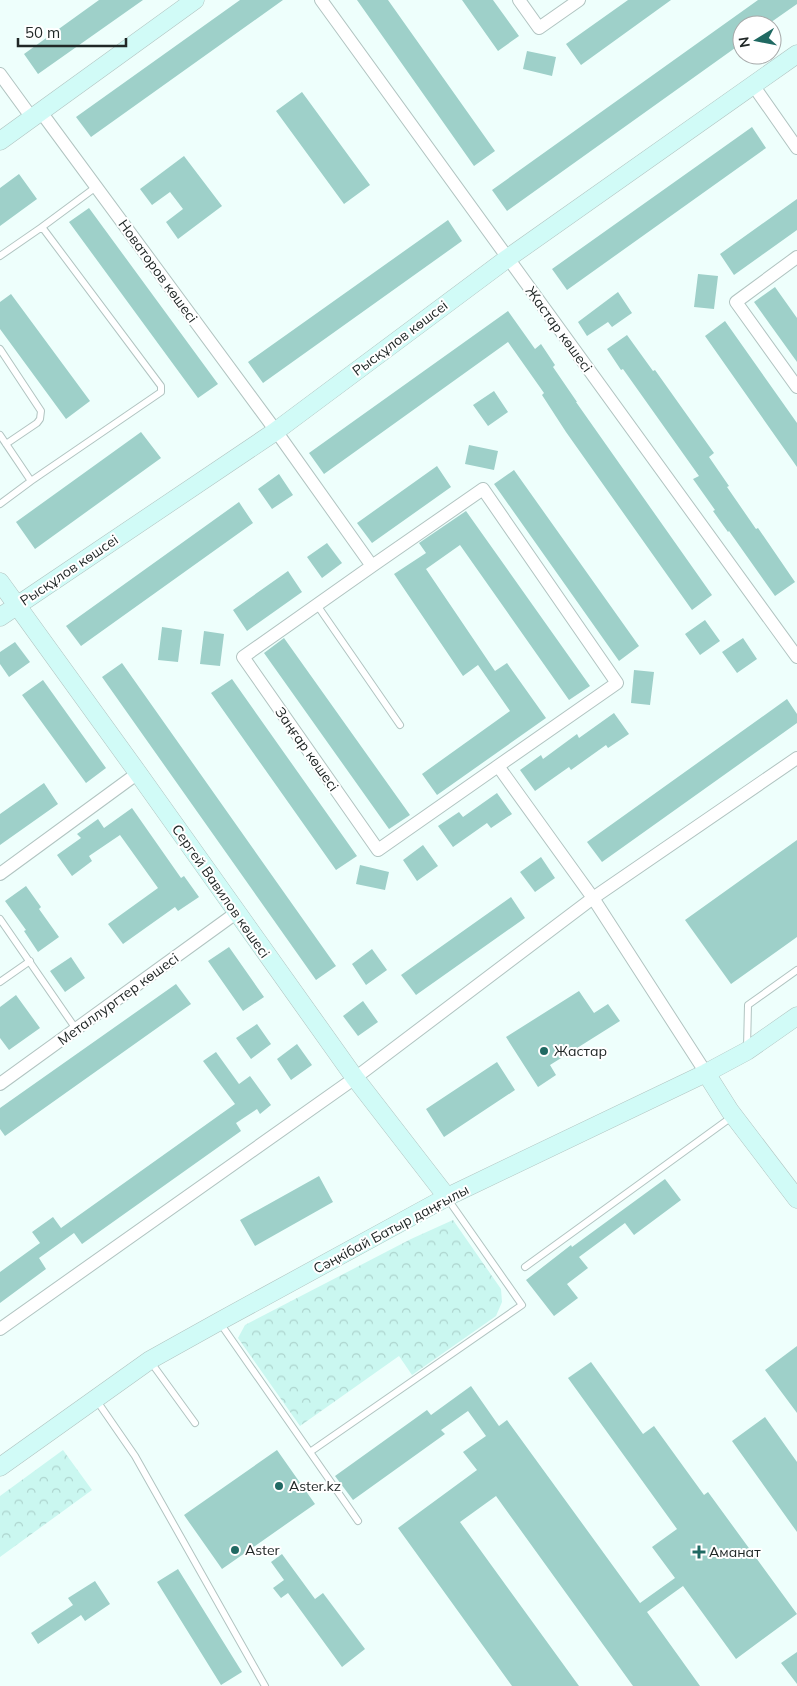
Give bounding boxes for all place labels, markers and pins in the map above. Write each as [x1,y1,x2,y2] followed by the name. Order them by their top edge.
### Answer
[554,1042,607,1060] place label: Жастар
[538,1045,550,1057] marker: Жастар
[289,1477,341,1495] place label: Aster.kz
[273,1480,285,1492] marker: Aster.kz
[245,1541,281,1559] place label: Aster
[709,1543,761,1561] place label: Аманат
[229,1544,241,1556] marker: Aster
[693,1546,705,1558] marker: Аманат

